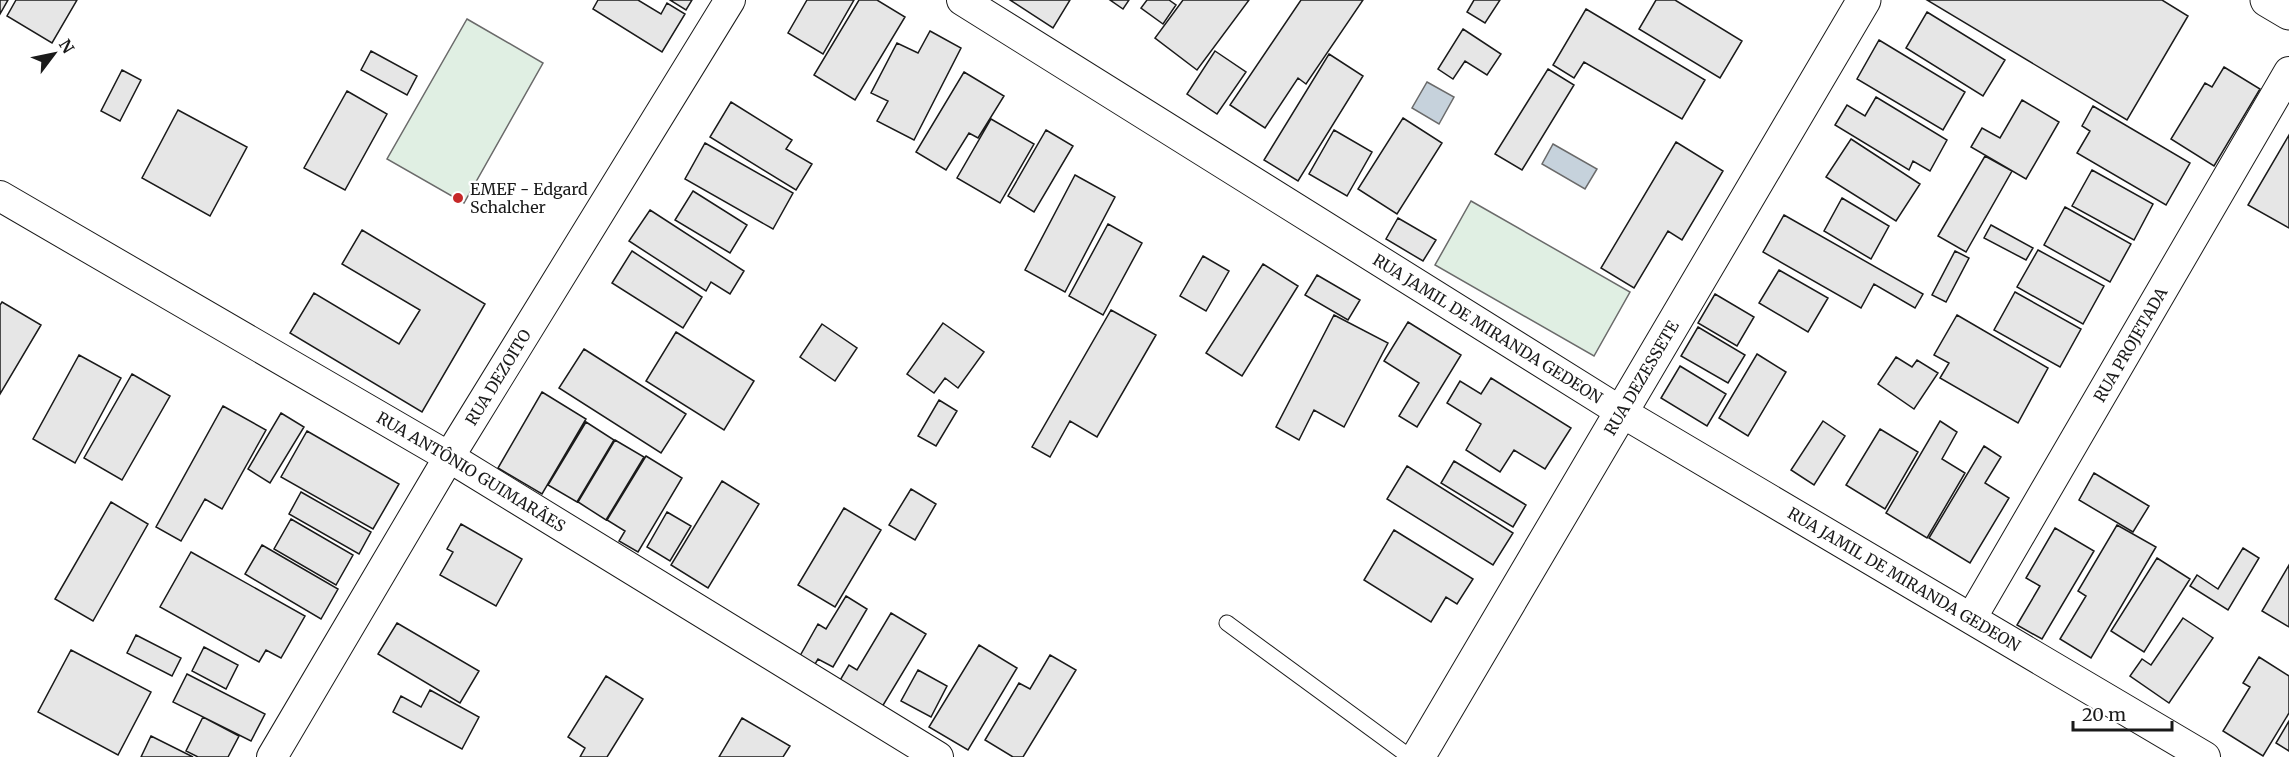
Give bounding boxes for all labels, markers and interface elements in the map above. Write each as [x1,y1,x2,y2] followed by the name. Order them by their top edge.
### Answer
[24,24,84,84] north arrow
[55,35,79,57] text: N
[470,179,588,217] place label: EMEF - Edgard Schalcher
[451,191,465,205] marker: EMEF - Edgard Schalcher
[1369,249,1607,408] street label: RUA JAMIL DE MIRANDA GEDEON
[2089,283,2172,406] street label: RUA PROJETADA
[1600,316,1683,439] street label: RUA DEZESSETE
[461,325,535,429] street label: RUA DEZOITO
[373,407,569,536] street label: RUA ANTÔNIO GUIMARÃES
[1784,503,2025,656] street label: RUA JAMIL DE MIRANDA GEDEON
[2073,694,2172,732] scale bar
[2082,703,2126,726] text: 20 m

